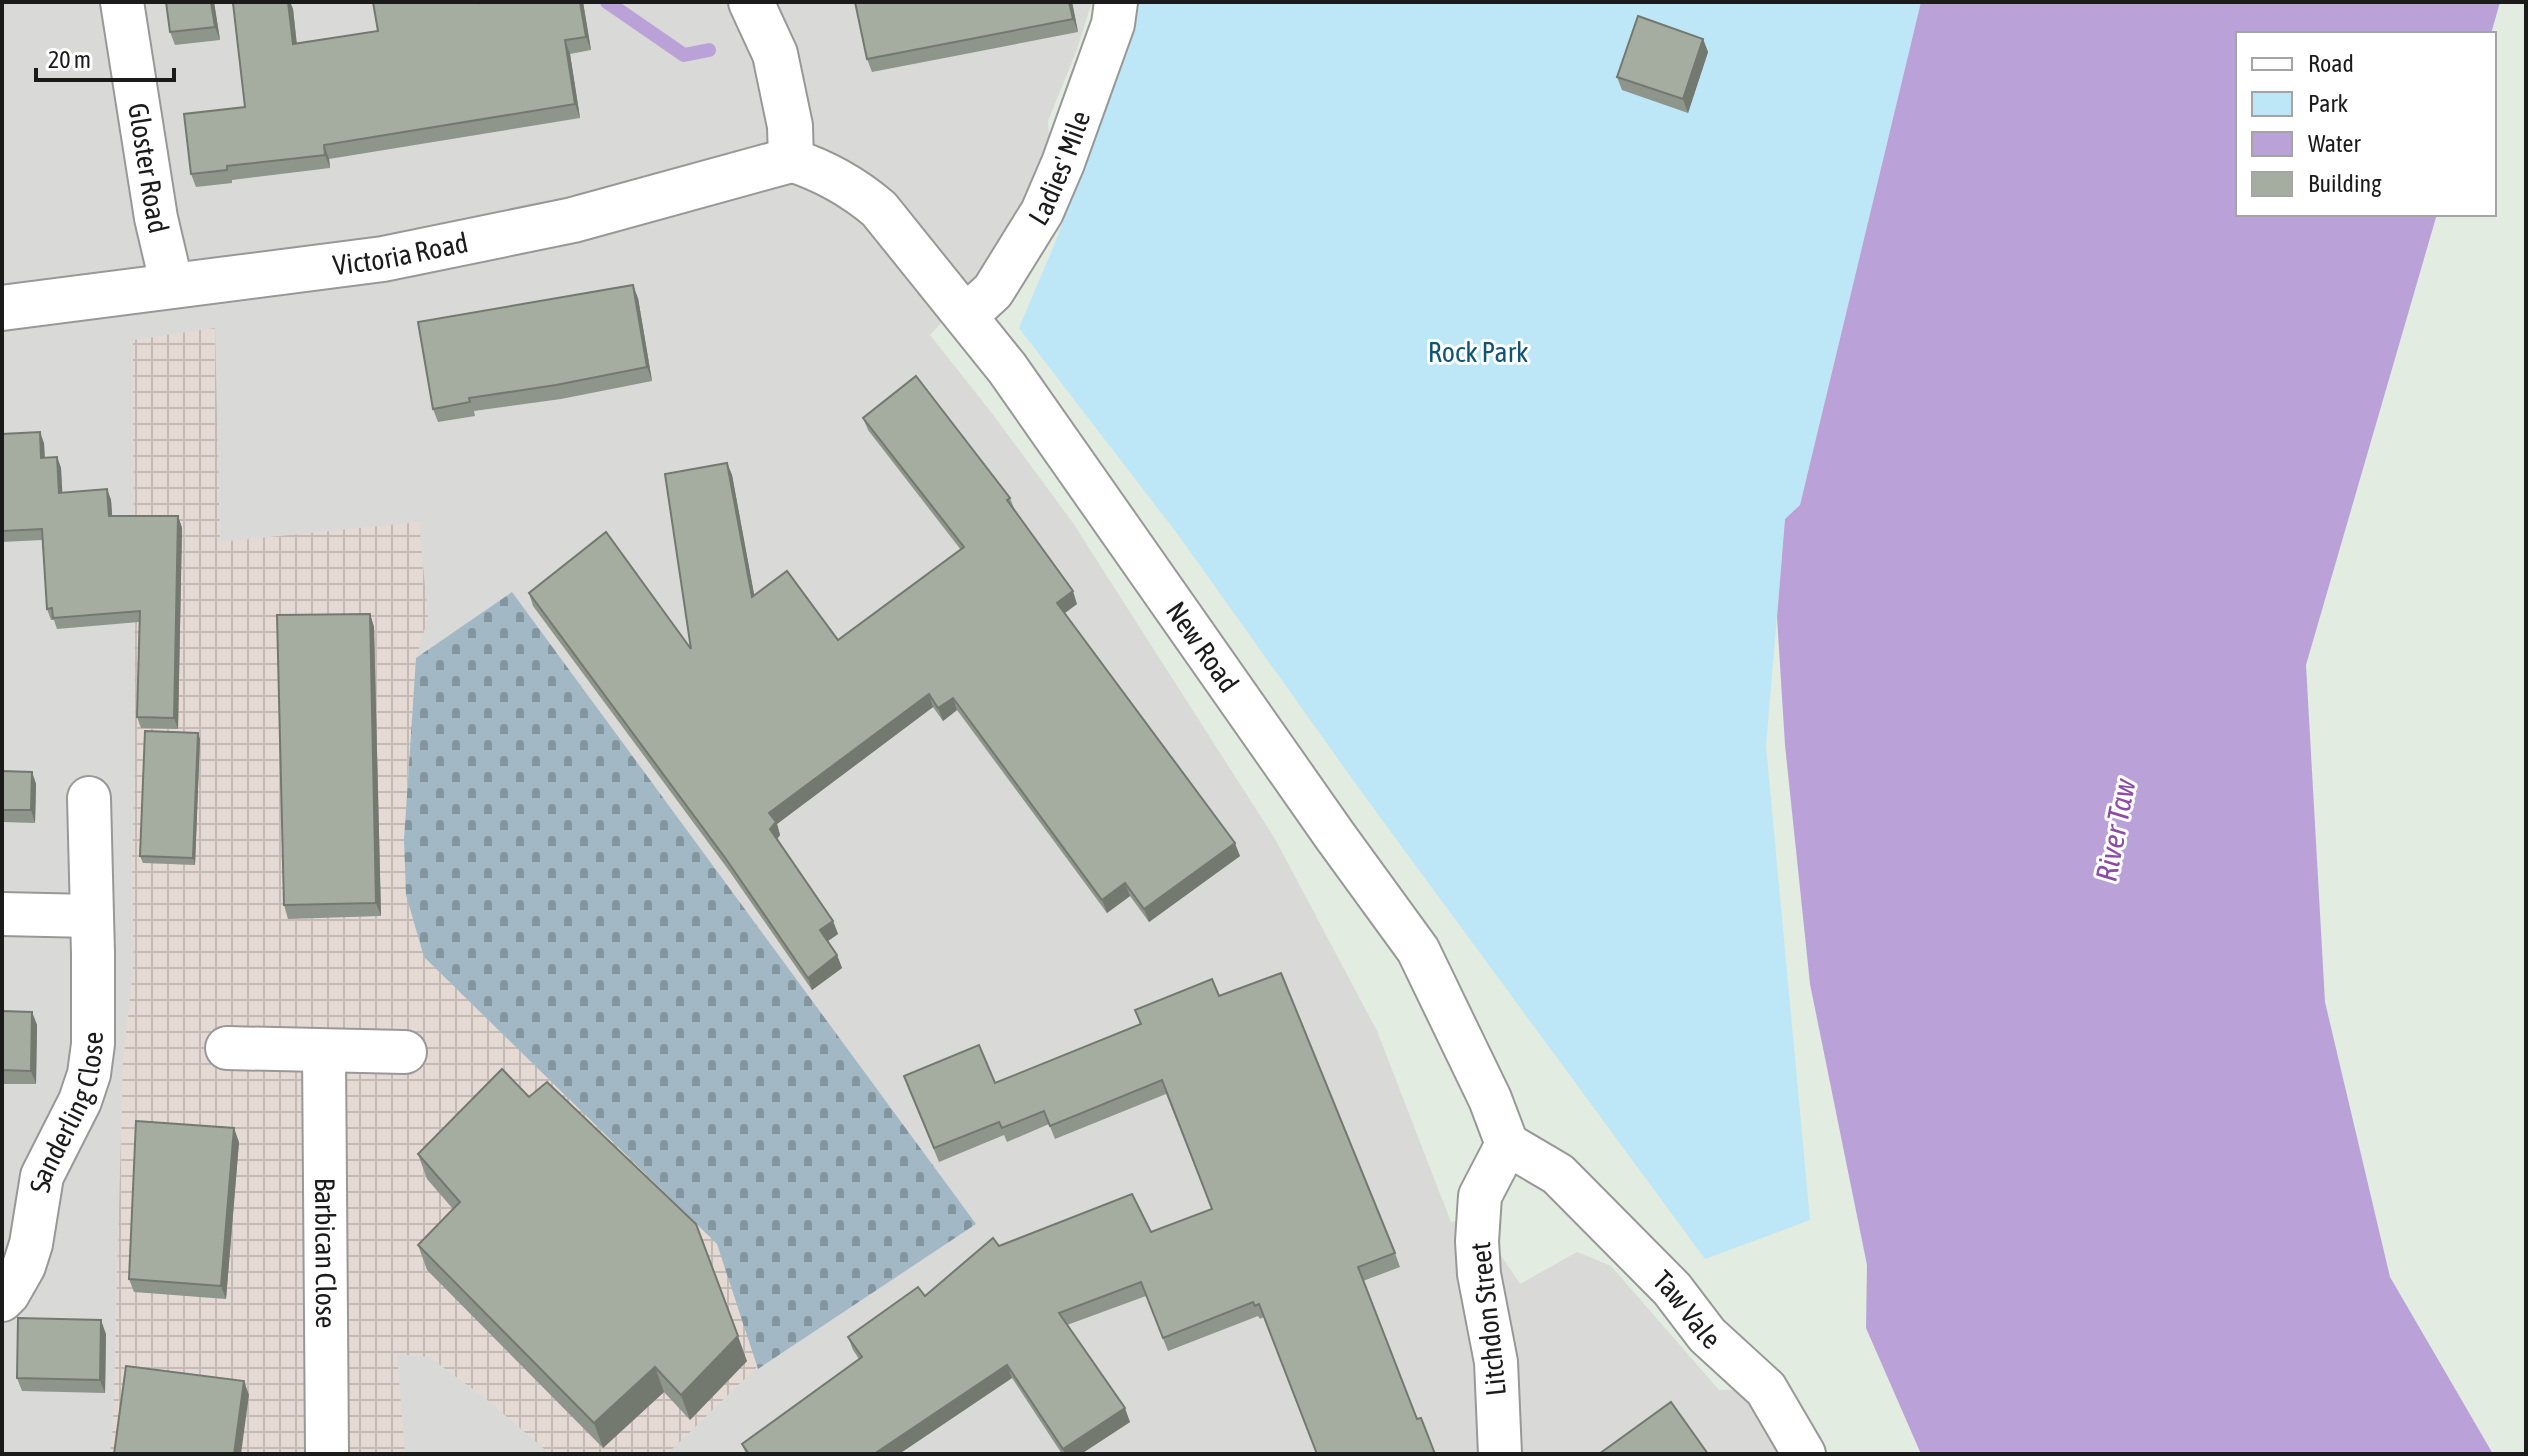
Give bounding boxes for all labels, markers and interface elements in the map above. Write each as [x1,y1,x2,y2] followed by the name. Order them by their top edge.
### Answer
[36,32,174,82] scale bar
[2236,32,2496,216] legend
[48,46,91,73] text: 20 m
[2308,50,2354,77] text: Road
[2308,90,2349,117] text: Park
[122,101,175,236] street label: Gloster Road
[1022,107,1096,231] street label: Ladies' Mile
[2308,130,2361,157] text: Water
[2308,170,2382,197] text: Building
[331,226,471,281] street label: Victoria Road
[1428,336,1528,368] park label: Rock Park
[1160,595,1245,698] street label: New Road
[2088,775,2142,884] water label: River Taw
[24,1032,109,1195] street label: Sanderling Close
[309,1178,342,1328] street label: Barbican Close
[1464,1241,1512,1397] street label: Litchdon Street
[1647,1264,1727,1355] street label: Taw Vale

